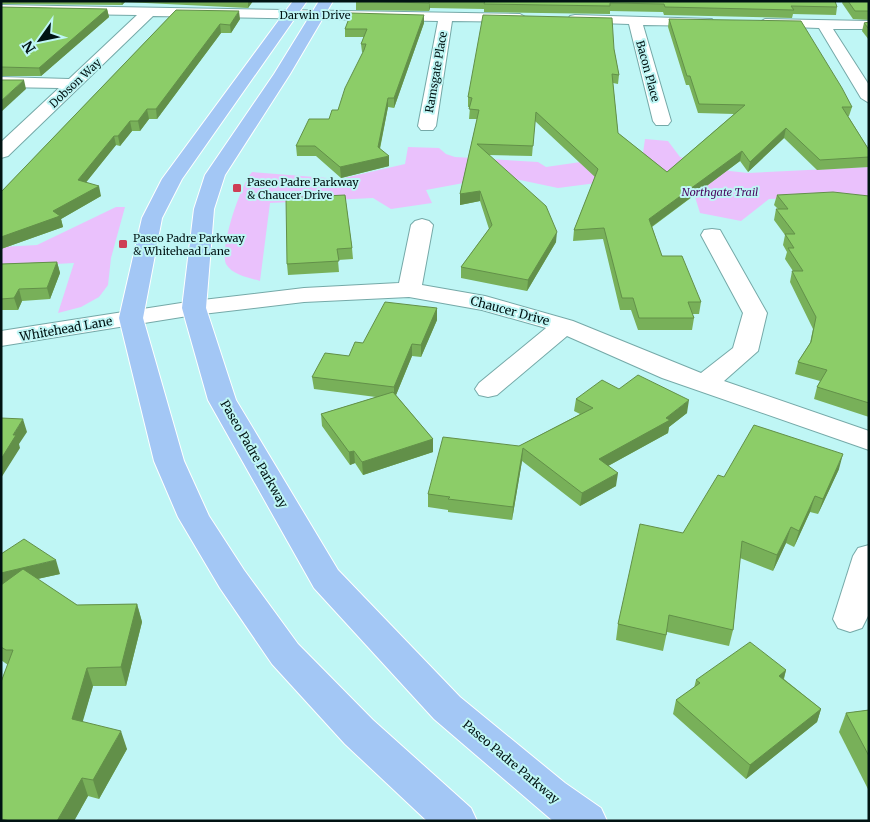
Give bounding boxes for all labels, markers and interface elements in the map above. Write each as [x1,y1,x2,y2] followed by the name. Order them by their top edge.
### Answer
[280,8,351,22] street label: Darwin Drive
[15,15,65,65] north arrow
[422,30,450,114] street label: Ramsgate Place
[19,38,40,57] text: N
[633,39,663,103] street label: Bacon Place
[46,55,104,111] street label: Dobson Way
[247,175,359,202] place label: Paseo Padre Parkway & Chaucer Drive
[231,182,243,194] marker: Paseo Padre Parkway & Chaucer Drive
[682,185,758,199] park label: Northgate Trail
[133,231,245,258] place label: Paseo Padre Parkway & Whitehead Lane
[117,238,129,250] marker: Paseo Padre Parkway & Whitehead Lane
[469,293,551,328] street label: Chaucer Drive
[18,313,113,344] street label: Whitehead Lane
[218,397,291,510] street label: Paseo Padre Parkway
[460,717,563,806] street label: Paseo Padre Parkway

